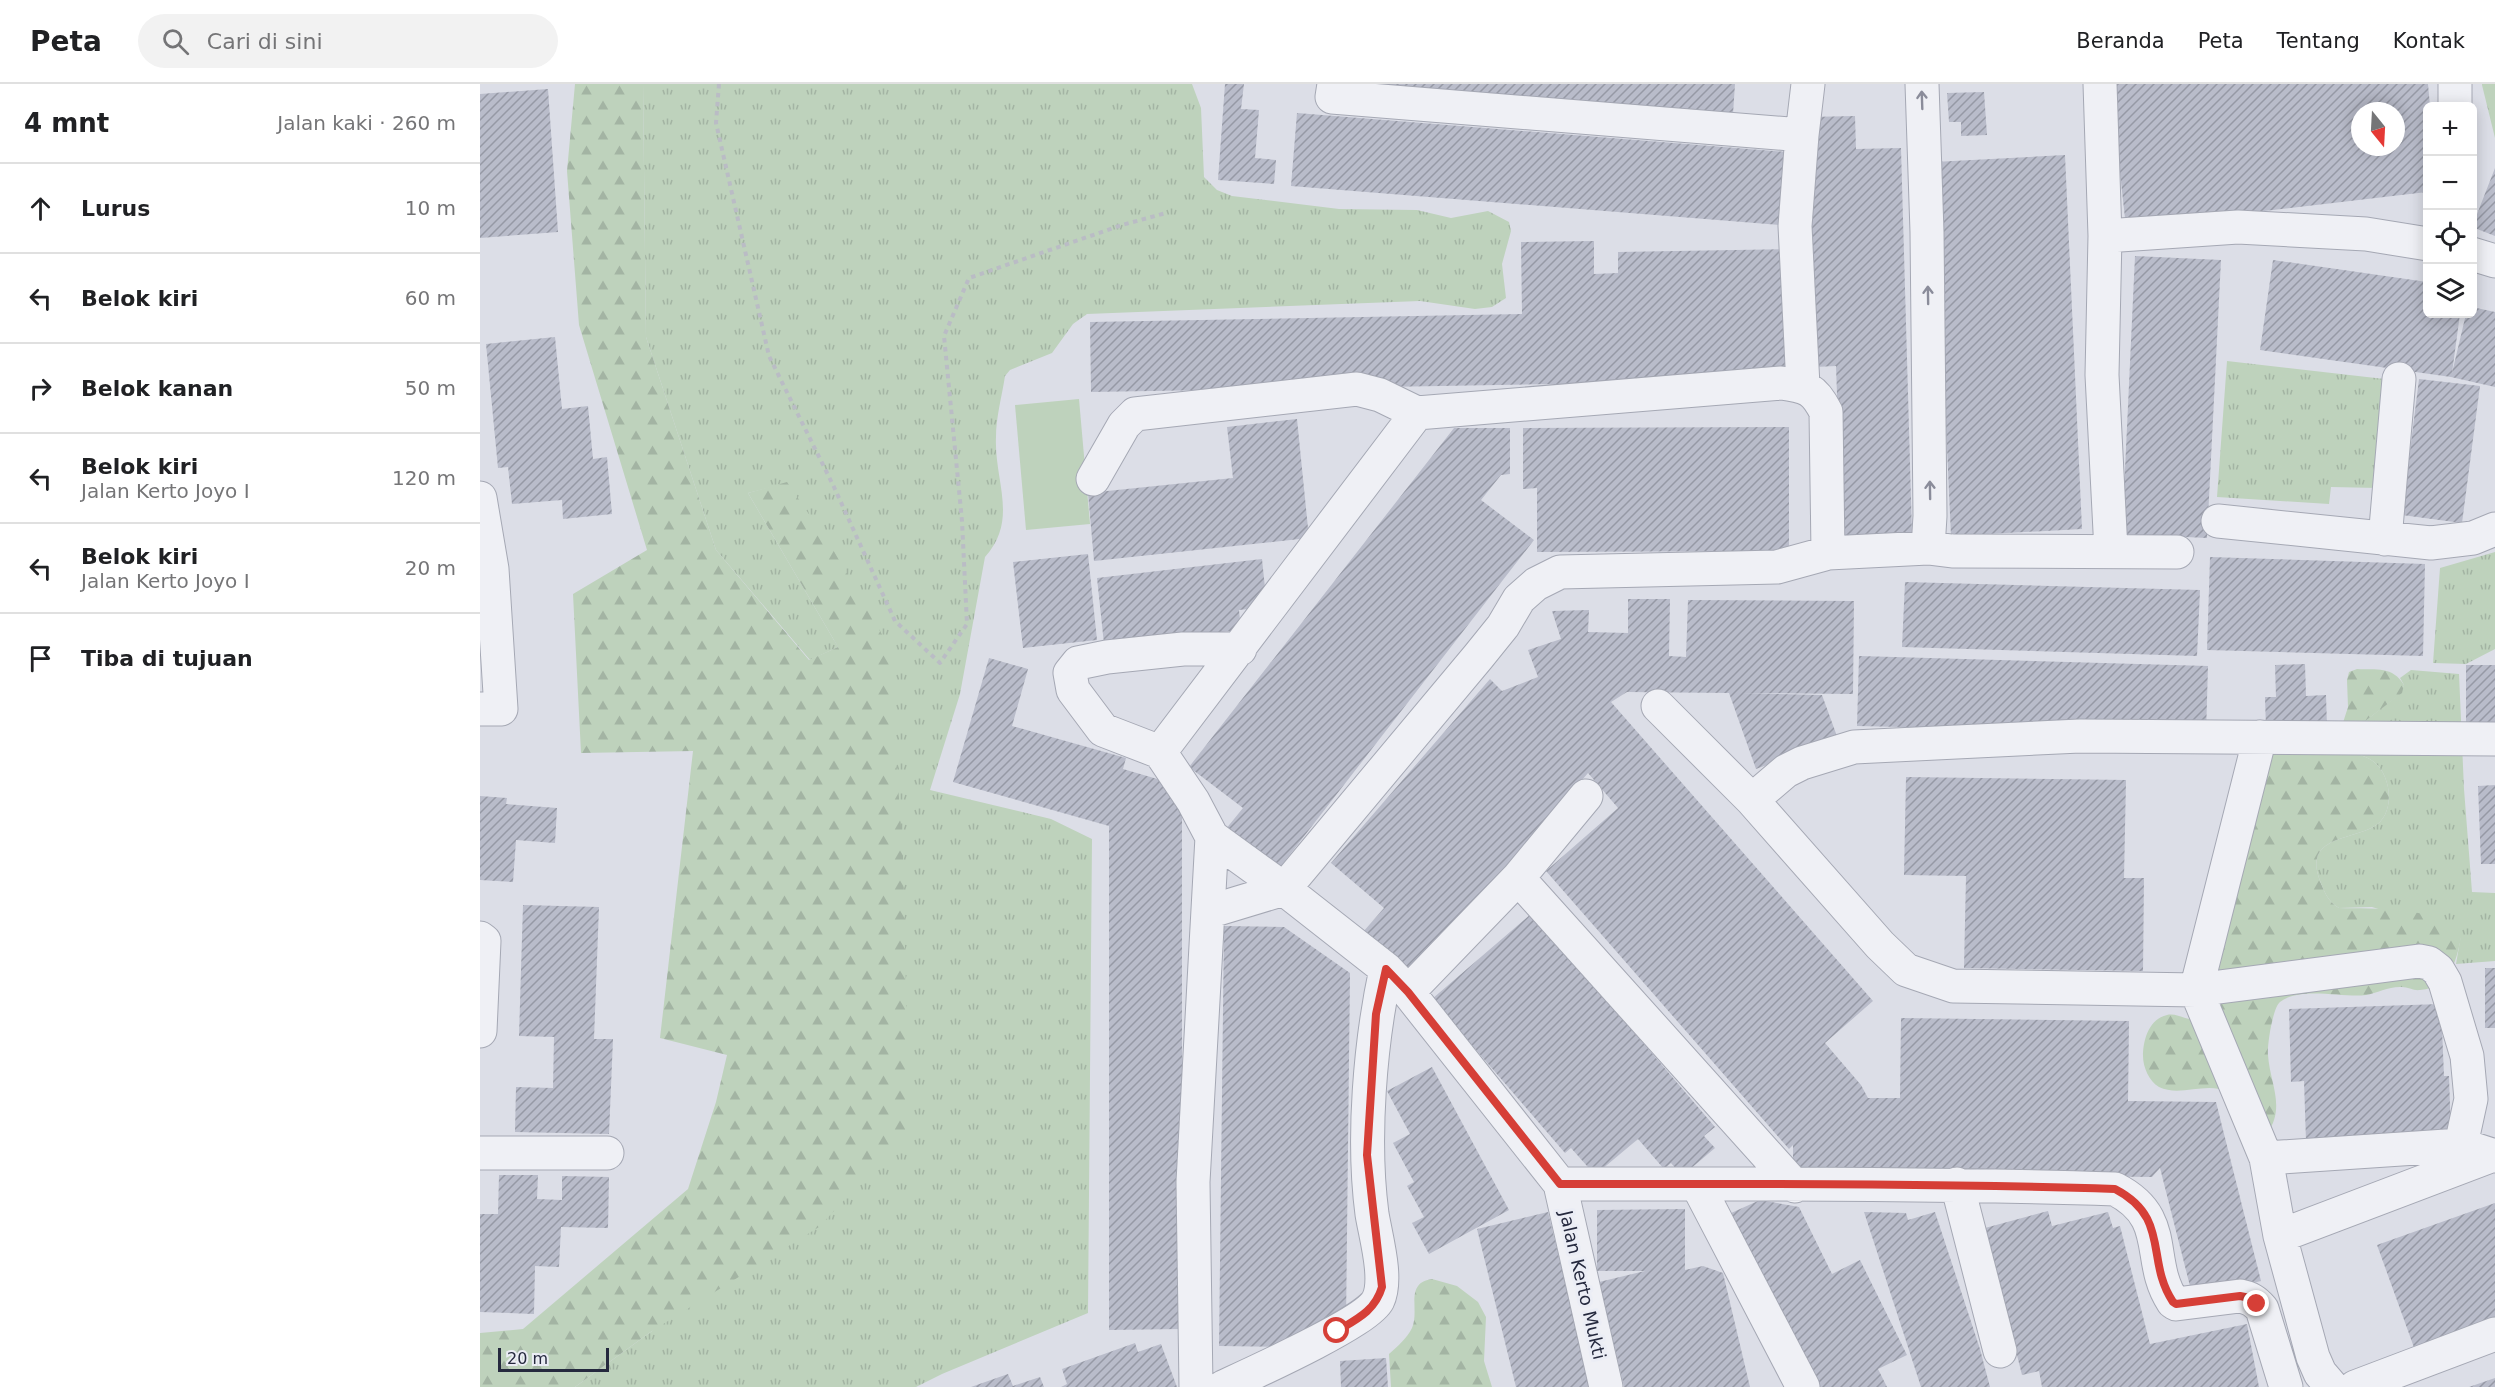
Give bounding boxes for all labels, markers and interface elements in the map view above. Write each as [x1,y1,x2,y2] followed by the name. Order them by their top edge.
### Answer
[138,14,558,68] search box
[30,25,102,58] text: Peta
[159,25,192,58] icon: search
[207,29,323,54] text: Cari di sini
[2076,29,2165,53] text: Beranda
[2198,29,2244,53] text: Peta
[2277,29,2360,53] text: Tentang
[2393,29,2465,53] text: Kontak
[1917,91,1928,111] one-way arrow
[2351,102,2405,156] north arrow
[2423,102,2477,318] map controls
[2423,102,2477,156] button: +
[24,108,109,138] text: 4 mnt
[277,111,456,135] text: Jalan kaki · 260 m
[2423,156,2477,210] button: −
[24,192,57,225] icon: ahead
[81,196,150,221] text: Lurus
[405,196,456,220] text: 10 m
[2423,210,2477,264] button: locate
[2423,264,2477,318] button: layers
[24,282,57,315] icon: left
[1922,285,1934,305] one-way arrow
[81,286,198,311] text: Belok kiri
[405,286,456,310] text: 60 m
[24,372,57,405] icon: right
[81,376,233,401] text: Belok kanan
[405,376,456,400] text: 50 m
[81,454,198,479] text: Belok kiri
[24,462,57,495] icon: left
[392,466,456,490] text: 120 m
[81,479,250,503] text: Jalan Kerto Joyo I
[1924,480,1936,500] one-way arrow
[81,544,198,569] text: Belok kiri
[24,552,57,585] icon: left
[405,556,456,580] text: 20 m
[81,569,250,593] text: Jalan Kerto Joyo I
[24,642,57,675] icon: arrive
[81,646,253,671] text: Tiba di tujuan
[1555,1208,1610,1361] street label: Jalan Kerto Mukti
[2243,1290,2269,1316] route end
[1323,1317,1349,1343] route start
[498,1345,609,1372] scale bar
[507,1349,548,1368] text: 20 m

